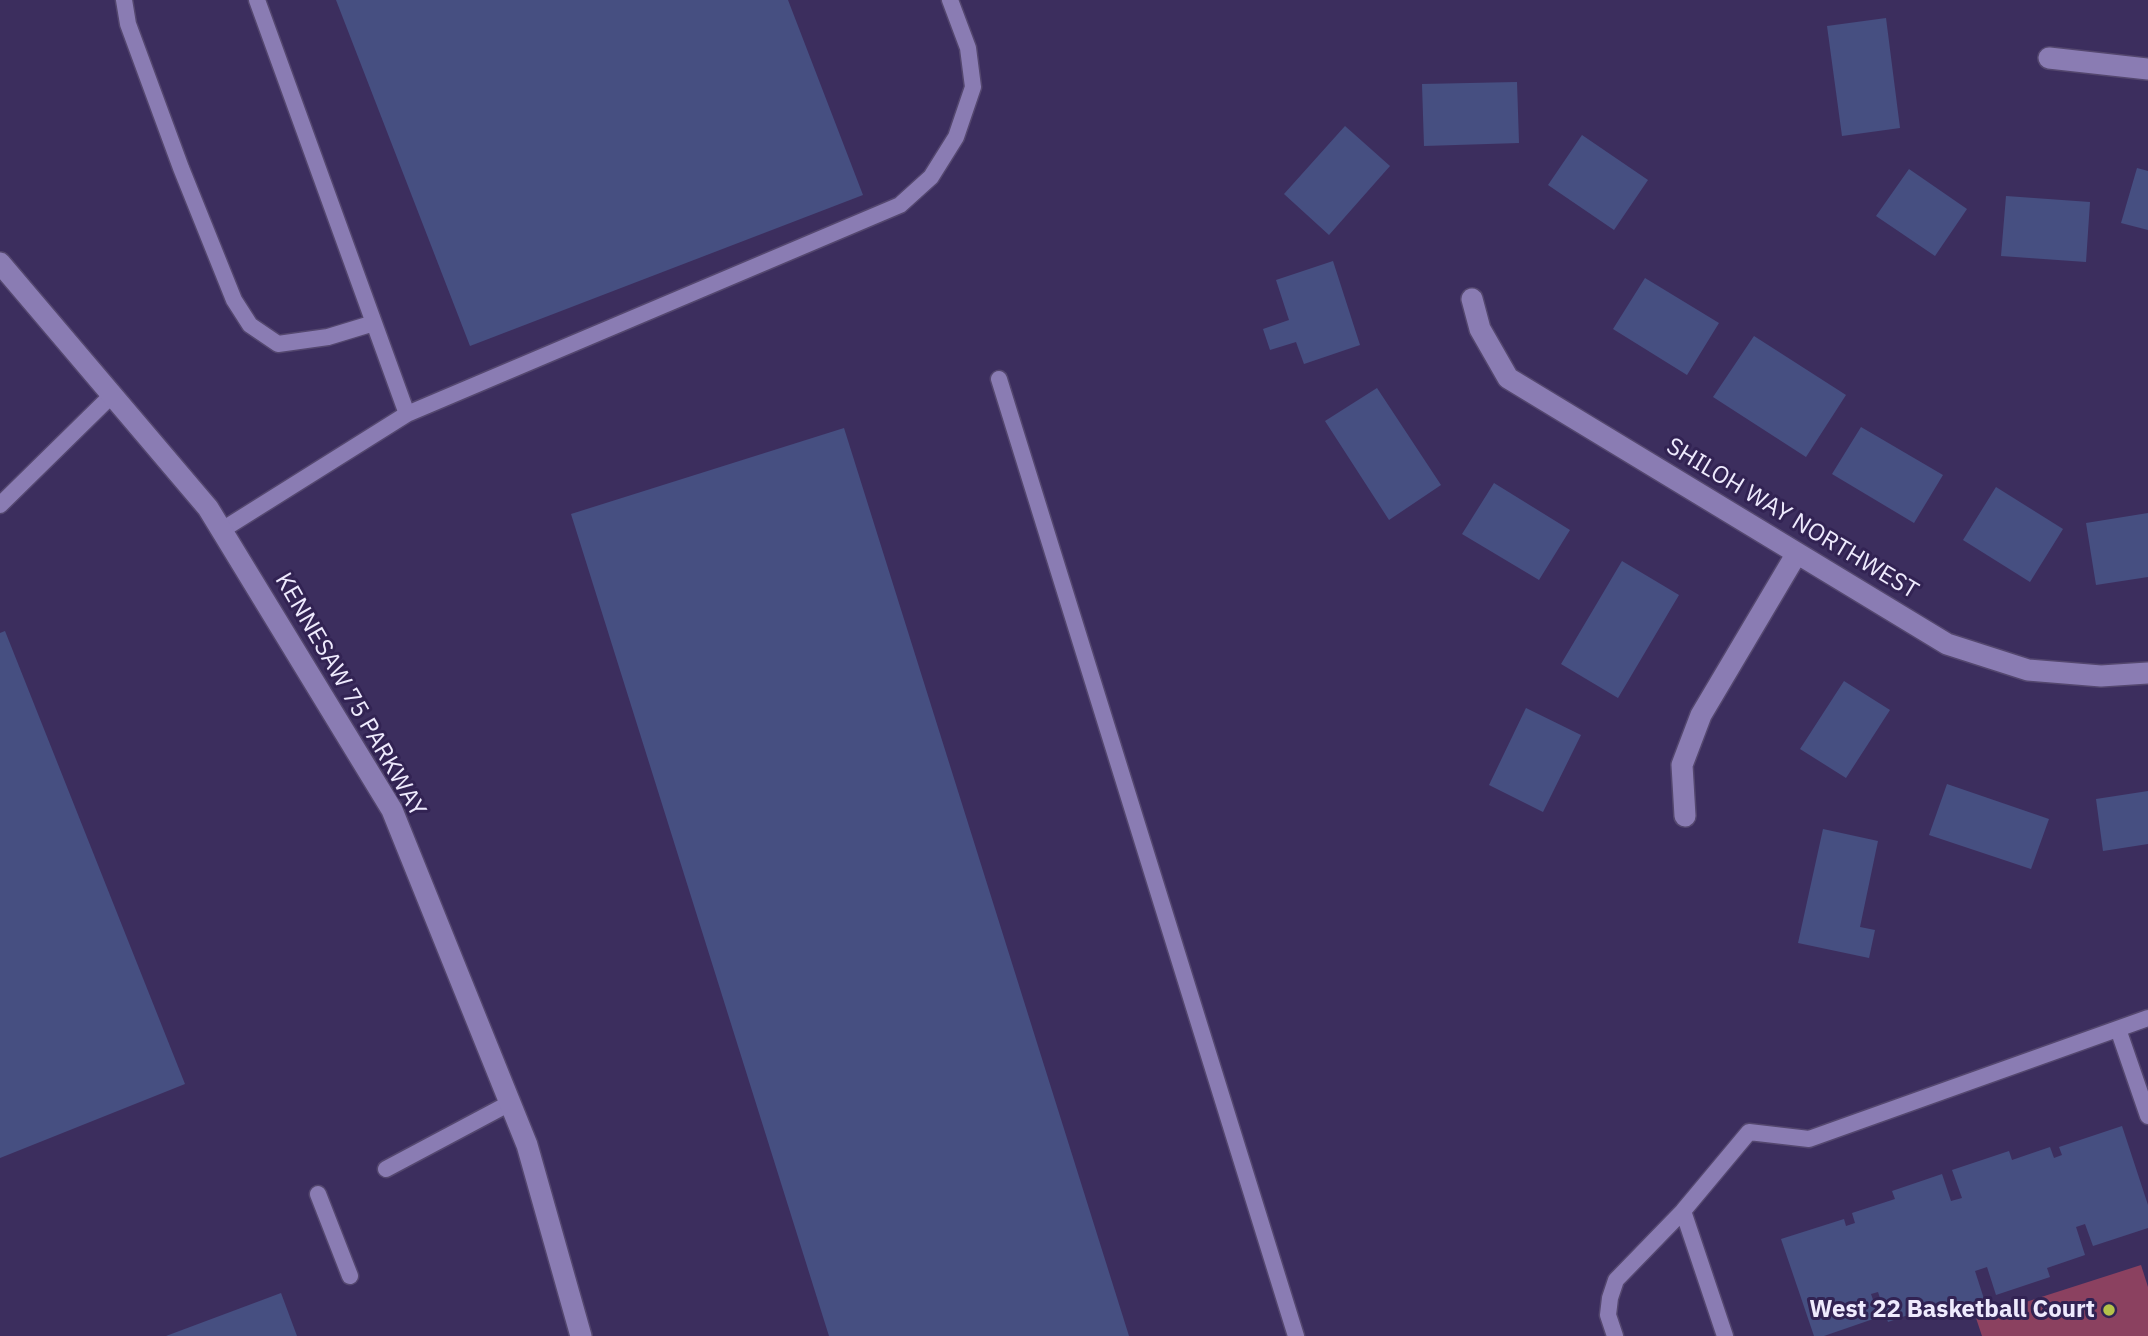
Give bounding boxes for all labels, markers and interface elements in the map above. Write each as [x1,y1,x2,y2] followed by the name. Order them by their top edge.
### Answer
[1661,432,1923,606] street label: SHILOH WAY NORTHWEST
[268,568,432,822] street label: KENNESAW 75 PARKWAY
[1809,1296,2095,1324] place label: West 22 Basketball Court
[2101,1302,2117,1318] marker: West 22 Basketball Court

